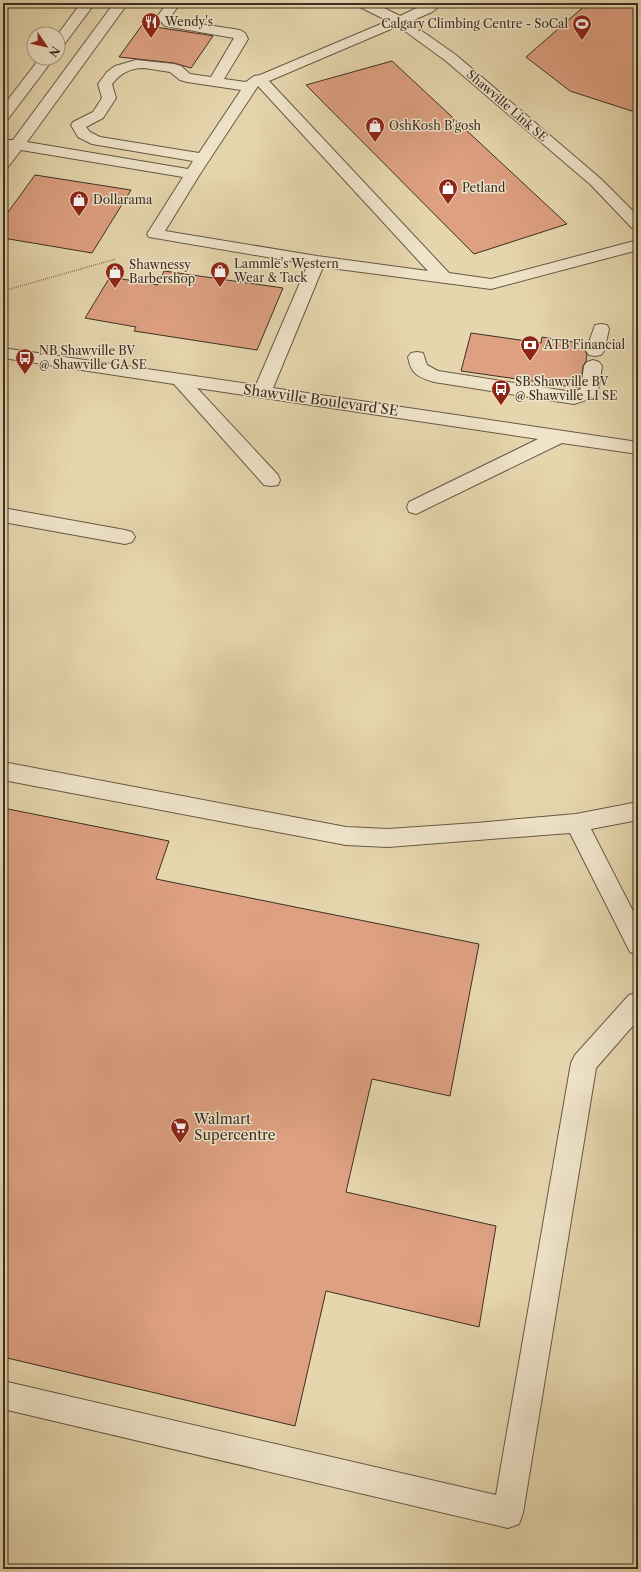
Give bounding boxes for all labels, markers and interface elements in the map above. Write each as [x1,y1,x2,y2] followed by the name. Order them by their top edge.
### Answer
[140,11,162,39] restaurant icon: Wendy's
[571,13,593,41] sports icon: Calgary Climbing Centre - SoCal
[164,14,213,29] place label: Wendy's
[381,16,568,31] place label: Calgary Climbing Centre - SoCal
[26,26,66,66] north arrow
[46,44,63,60] text: N
[464,66,551,145] street label: Shawville Link SE
[364,115,386,143] shop icon: OshKosh B'gosh
[389,118,482,133] place label: OshKosh B'gosh
[437,177,459,205] shop icon: Petland
[462,180,506,195] place label: Petland
[68,189,90,217] shop icon: Dollarama
[93,192,153,207] place label: Dollarama
[233,256,339,285] place label: Lammle's Western Wear & Tack
[129,257,195,286] place label: Shawnessy Barbershop
[209,260,231,288] shop icon: Lammle's Western Wear & Tack
[104,261,126,289] shop icon: Shawnessy Barbershop
[519,334,541,362] bank icon: ATB Financial
[543,337,626,352] place label: ATB Financial
[39,343,147,372] place label: NB Shawville BV @ Shawville GA SE
[14,347,36,375] bus stop icon: NB Shawville BV @ Shawville GA SE
[515,374,618,403] place label: SB Shawville BV @ Shawville LI SE
[490,378,512,406] bus stop icon: SB Shawville BV @ Shawville LI SE
[242,380,400,420] street label: Shawville Boulevard SE
[193,1110,276,1144] place label: Walmart Supercentre
[169,1116,191,1144] supermarket icon: Walmart Supercentre

